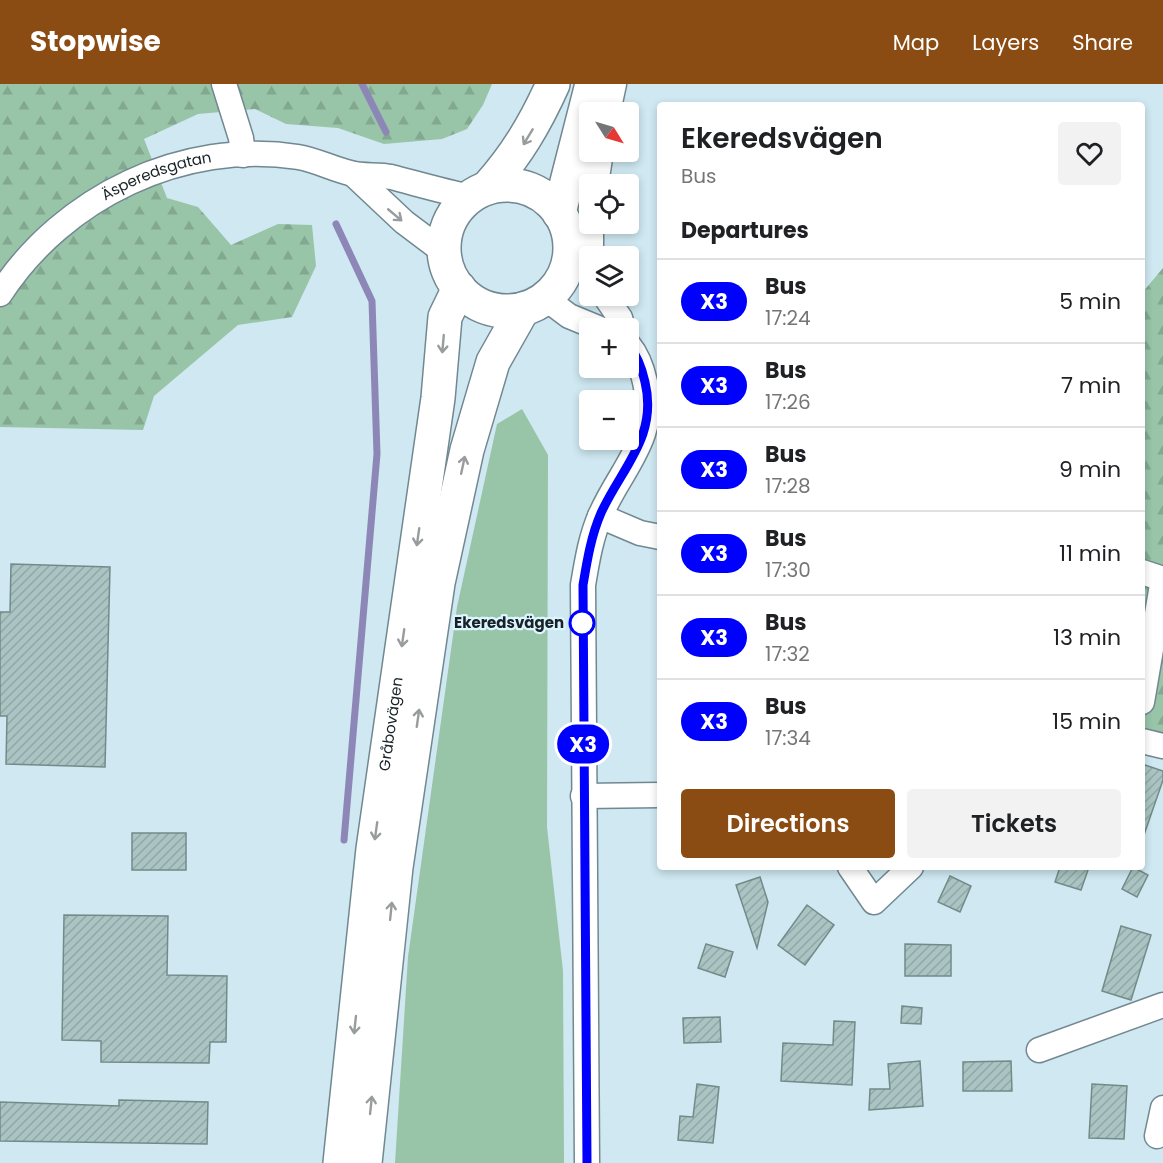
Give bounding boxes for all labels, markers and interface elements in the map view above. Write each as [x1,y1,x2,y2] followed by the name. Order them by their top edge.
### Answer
[30,22,161,61] text: Stopwise
[893,28,939,57] text: Map
[972,28,1039,57] text: Layers
[1072,28,1133,57] text: Share
[579,102,639,162] north arrow
[579,102,639,450] map controls
[681,119,883,158] text: Ekeredsvägen
[1058,122,1121,185] button: heart
[521,128,534,145] one-way arrow
[97,146,213,205] street label: Äsperedsgatan
[681,162,717,190] text: Bus
[579,174,639,234] button: locate
[387,208,403,221] one-way arrow
[681,215,809,246] text: Departures
[579,246,639,306] button: layers
[765,271,807,302] text: Bus
[1059,286,1121,317] text: 5 min
[700,287,728,316] text: X3
[765,304,811,332] text: 17:24
[579,318,639,378] button: +
[437,333,448,353] one-way arrow
[765,355,807,386] text: Bus
[1061,370,1121,401] text: 7 min
[700,371,728,400] text: X3
[765,388,811,416] text: 17:26
[579,390,639,450] button: −
[765,439,807,470] text: Bus
[1059,454,1121,485] text: 9 min
[458,455,470,474] one-way arrow
[700,455,728,484] text: X3
[765,472,811,500] text: 17:28
[765,523,807,554] text: Bus
[412,527,423,547] one-way arrow
[1059,538,1121,569] text: 11 min
[700,539,728,568] text: X3
[765,556,811,584] text: 17:30
[765,607,807,638] text: Bus
[569,610,595,636] marker: Ekeredsvägen
[454,612,564,633] place label: Ekeredsvägen
[1053,622,1121,653] text: 13 min
[700,623,728,652] text: X3
[398,628,409,648] one-way arrow
[765,640,810,668] text: 17:32
[373,676,408,772] street label: Gråbovägen
[765,691,807,722] text: Bus
[1052,706,1121,737] text: 15 min
[700,707,728,736] text: X3
[413,708,424,728] one-way arrow
[556,724,610,764] line badge: X3
[765,724,811,752] text: 17:34
[569,730,597,759] text: X3
[681,789,895,858] button: Directions
[907,789,1121,858] button: Tickets
[370,821,381,841] one-way arrow
[386,901,397,921] one-way arrow
[349,1015,360,1034] one-way arrow
[366,1095,377,1115] one-way arrow

